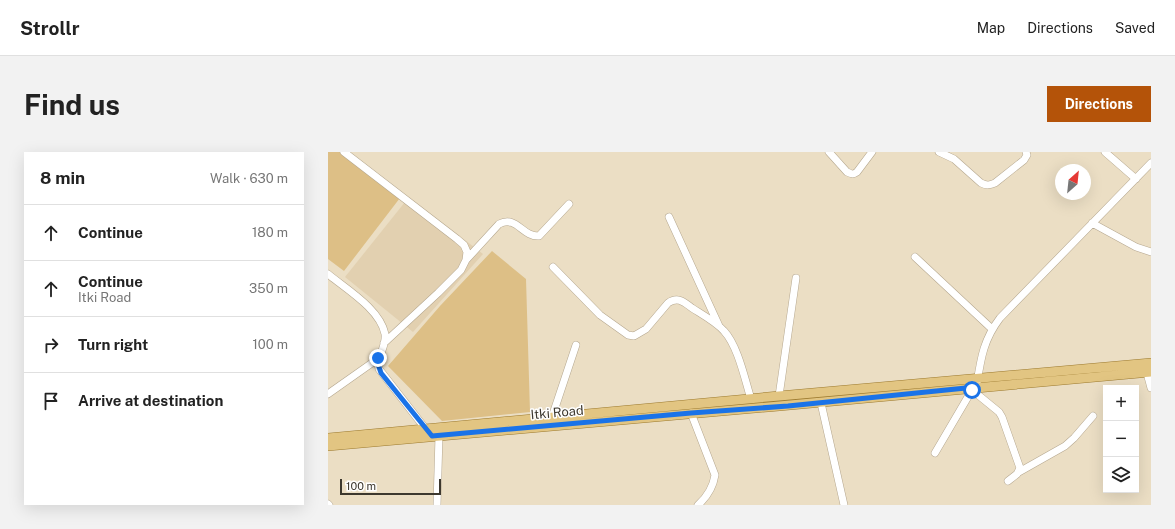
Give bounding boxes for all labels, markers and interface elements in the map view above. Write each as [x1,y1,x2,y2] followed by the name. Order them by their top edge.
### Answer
[20,17,79,39] text: Strollr
[977,20,1005,36] text: Map
[1027,20,1093,36] text: Directions
[1115,20,1155,36] text: Saved
[1047,86,1151,122] button: Directions
[24,88,120,121] text: Find us
[1055,164,1091,200] north arrow
[40,168,85,188] text: 8 min
[210,171,288,186] text: Walk · 630 m
[40,222,62,244] icon: ahead
[78,224,143,241] text: Continue
[252,225,288,240] text: 180 m
[78,273,143,290] text: Continue
[40,278,62,300] icon: ahead
[249,281,288,296] text: 350 m
[78,290,131,305] text: Itki Road
[40,334,62,356] icon: right
[78,336,148,353] text: Turn right
[252,337,288,352] text: 100 m
[369,349,387,367] route end
[963,381,981,399] route start
[1103,385,1139,493] map controls
[1103,385,1139,421] button: +
[40,390,62,412] icon: arrive
[78,392,223,409] text: Arrive at destination
[530,403,584,422] street label: Itki Road
[1103,421,1139,457] button: −
[1103,457,1139,493] button: layers
[340,477,441,496] scale bar
[346,480,376,492] text: 100 m

